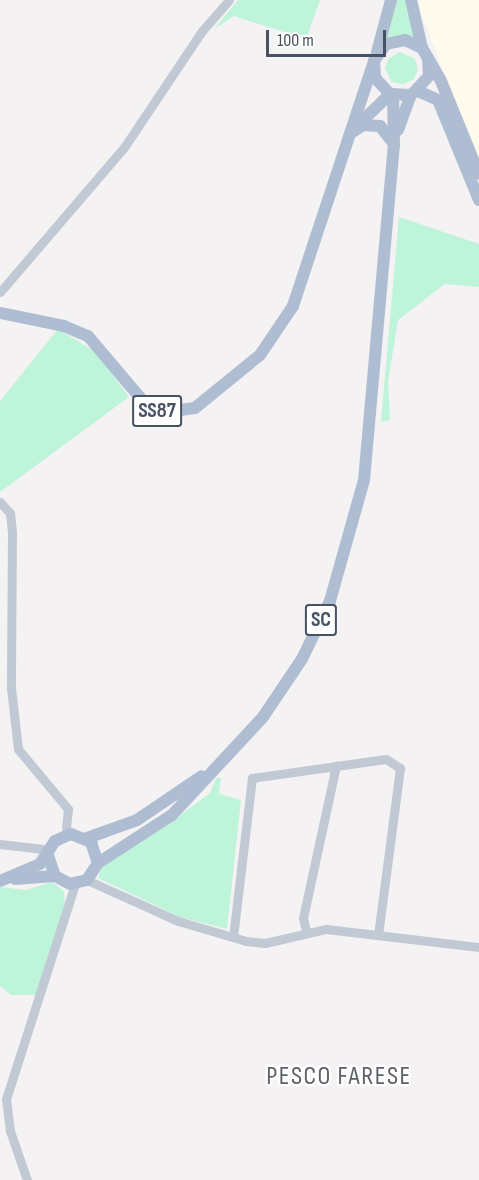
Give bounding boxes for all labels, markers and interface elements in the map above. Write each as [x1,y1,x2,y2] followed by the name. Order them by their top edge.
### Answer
[269,18,389,56] scale bar
[277,30,314,51] text: 100 m
[132,393,182,429] road number: SS87
[304,602,338,638] road number: SC
[266,1061,412,1093] district label: PESCO FARESE

